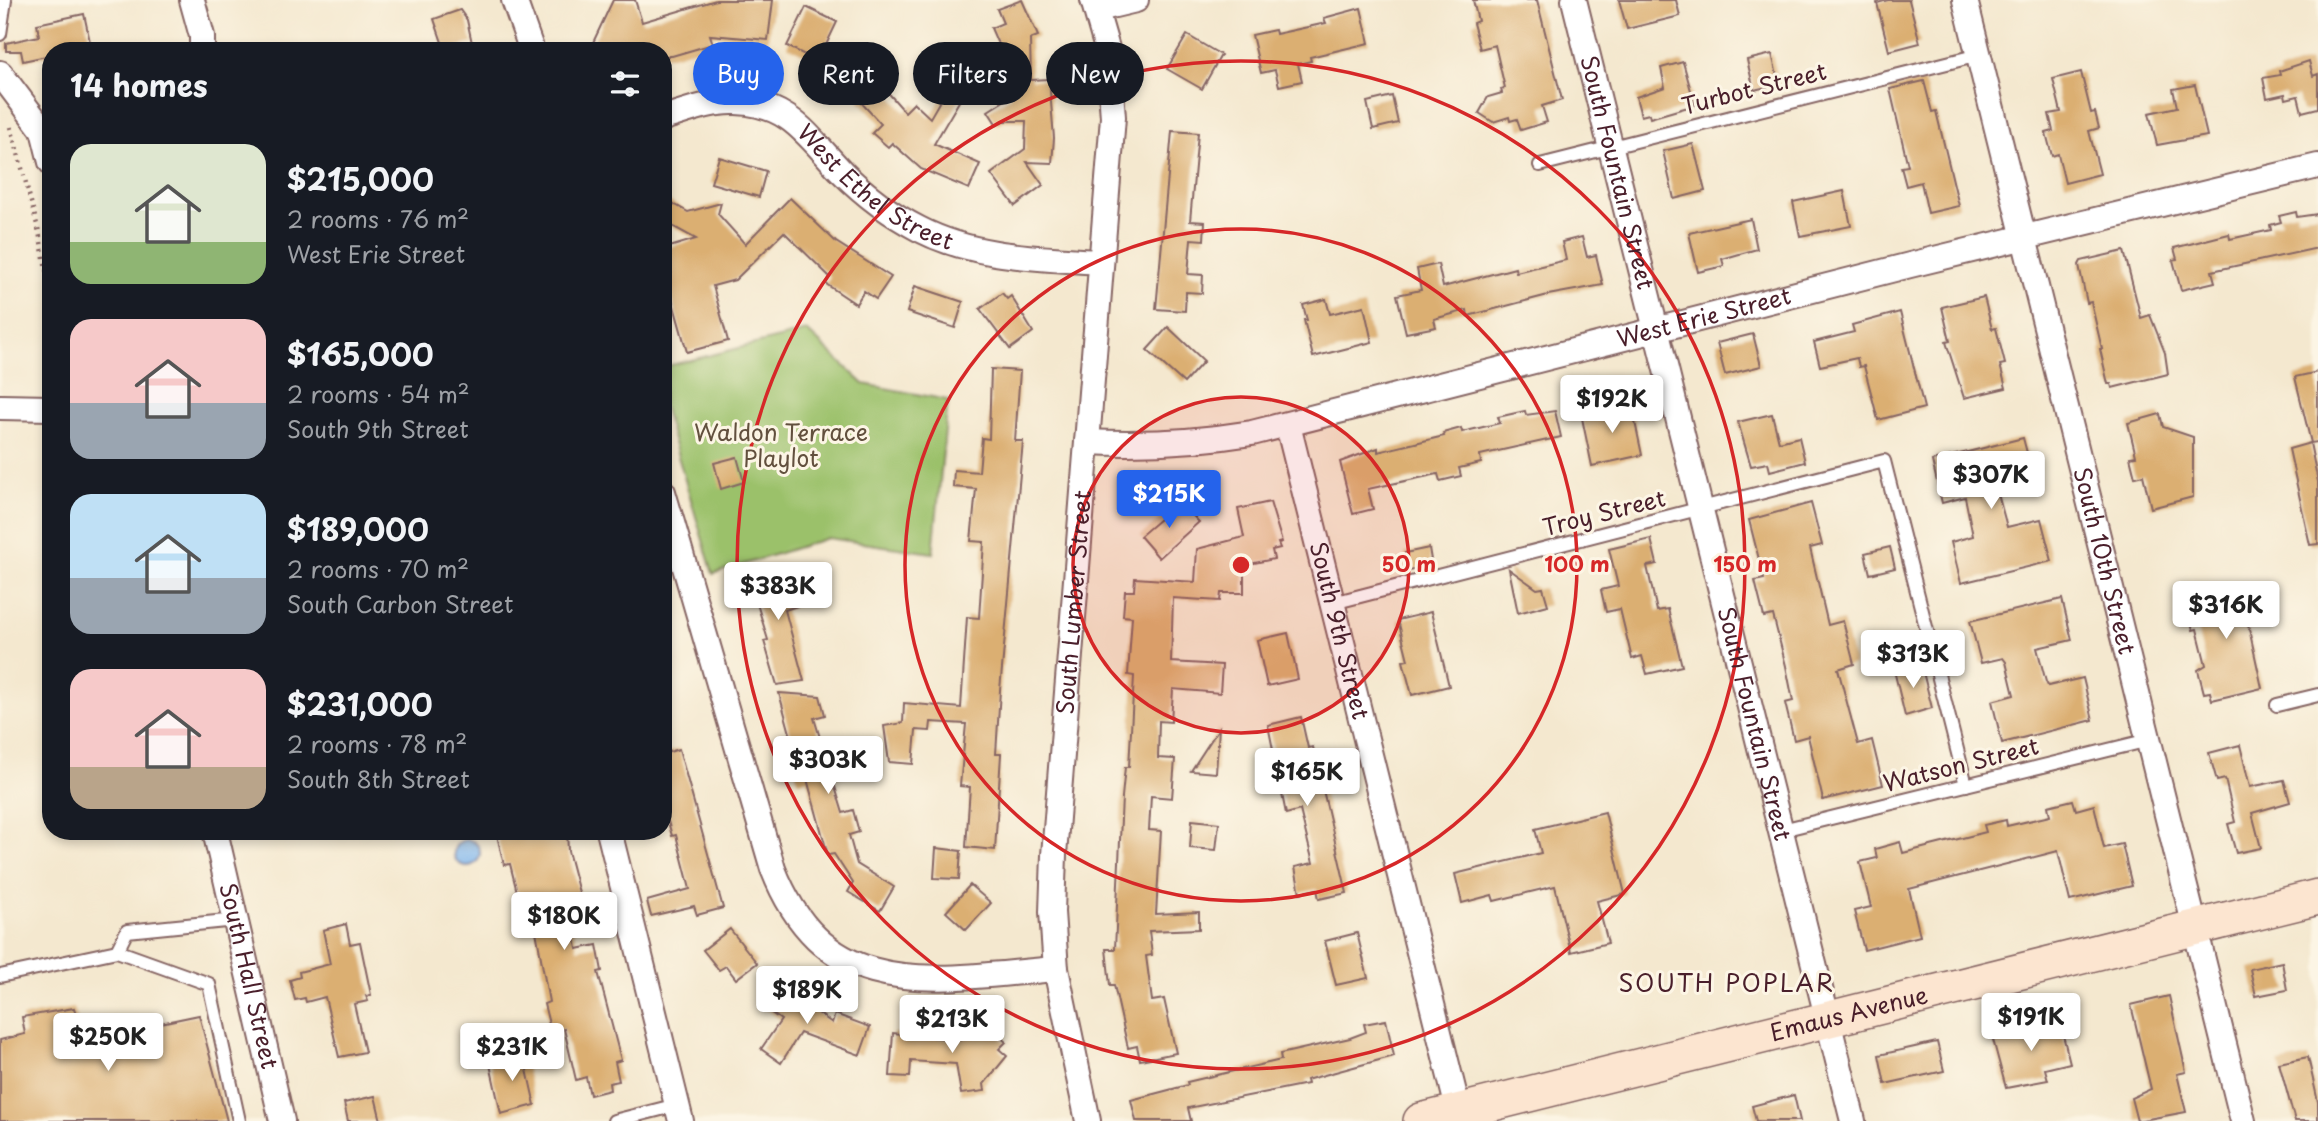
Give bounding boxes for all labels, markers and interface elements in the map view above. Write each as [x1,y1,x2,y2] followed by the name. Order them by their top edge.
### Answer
[693,42,784,105] chip: Buy
[798,42,899,105] chip: Rent
[913,42,1032,105] chip: Filters
[1046,42,1144,105] chip: New
[1573,52,1664,293] street label: South Fountain Street
[1677,53,1830,122] street label: Turbot Street
[70,62,208,107] text: 14 homes
[606,65,644,103] icon: filters
[790,115,958,258] street label: West Ethel Street
[287,156,434,201] text: $215,000
[126,172,210,256] icon: home
[287,201,469,236] text: 2 rooms · 76 m²
[287,236,465,271] text: West Erie Street
[1613,277,1794,355] street label: West Erie Street
[287,331,434,376] text: $165,000
[126,347,210,431] icon: home
[287,376,470,411] text: 2 rooms · 54 m²
[1563,376,1661,435] pin: $192K
[1576,380,1648,415] text: $192K
[287,411,469,446] text: South 9th Street
[694,414,868,475] park label: Waldon Terrace Playlot
[1942,452,2040,511] pin: $307K
[1953,456,2029,491] text: $307K
[2066,464,2146,658] street label: South 10th Street
[1120,470,1218,530] pin: $215K
[1133,475,1205,510] text: $215K
[1539,479,1669,544] street label: Troy Street
[1046,489,1099,716] street label: South Lumber Street
[287,506,429,551] text: $189,000
[126,522,210,606] icon: home
[1302,538,1379,723] street label: South 9th Street
[1382,547,1436,579] text: 50 m
[1544,547,1610,579] text: 100 m
[1713,547,1777,579] text: 150 m
[287,551,469,586] text: 2 rooms · 70 m²
[1229,553,1253,577] centre of rings
[729,562,827,622] pin: $383K
[740,567,816,602] text: $383K
[2177,582,2275,641] pin: $316K
[287,586,513,621] text: South Carbon Street
[2189,586,2263,621] text: $316K
[1710,603,1802,844] street label: South Fountain Street
[1864,630,1962,690] pin: $313K
[1877,635,1949,670] text: $313K
[287,681,433,726] text: $231,000
[126,697,210,781] icon: home
[287,726,467,761] text: 2 rooms · 78 m²
[1879,727,2042,800] street label: Watson Street
[779,736,877,796] pin: $303K
[789,741,867,776] text: $303K
[1258,748,1356,808] pin: $165K
[1271,753,1343,788] text: $165K
[287,761,470,796] text: South 8th Street
[212,879,288,1072] street label: South Hall Street
[515,892,613,952] pin: $180K
[527,897,601,932] text: $180K
[1619,964,1835,1000] district label: SOUTH POPLAR
[758,967,856,1026] pin: $189K
[772,971,842,1006] text: $189K
[1766,976,1931,1049] street label: Emaus Avenue
[1982,993,2080,1053] pin: $191K
[903,996,1001,1055] pin: $213K
[1997,998,2065,1033] text: $191K
[916,1000,988,1035] text: $213K
[59,1014,157,1073] pin: $250K
[69,1018,147,1053] text: $250K
[463,1024,561,1083] pin: $231K
[476,1028,548,1063] text: $231K

